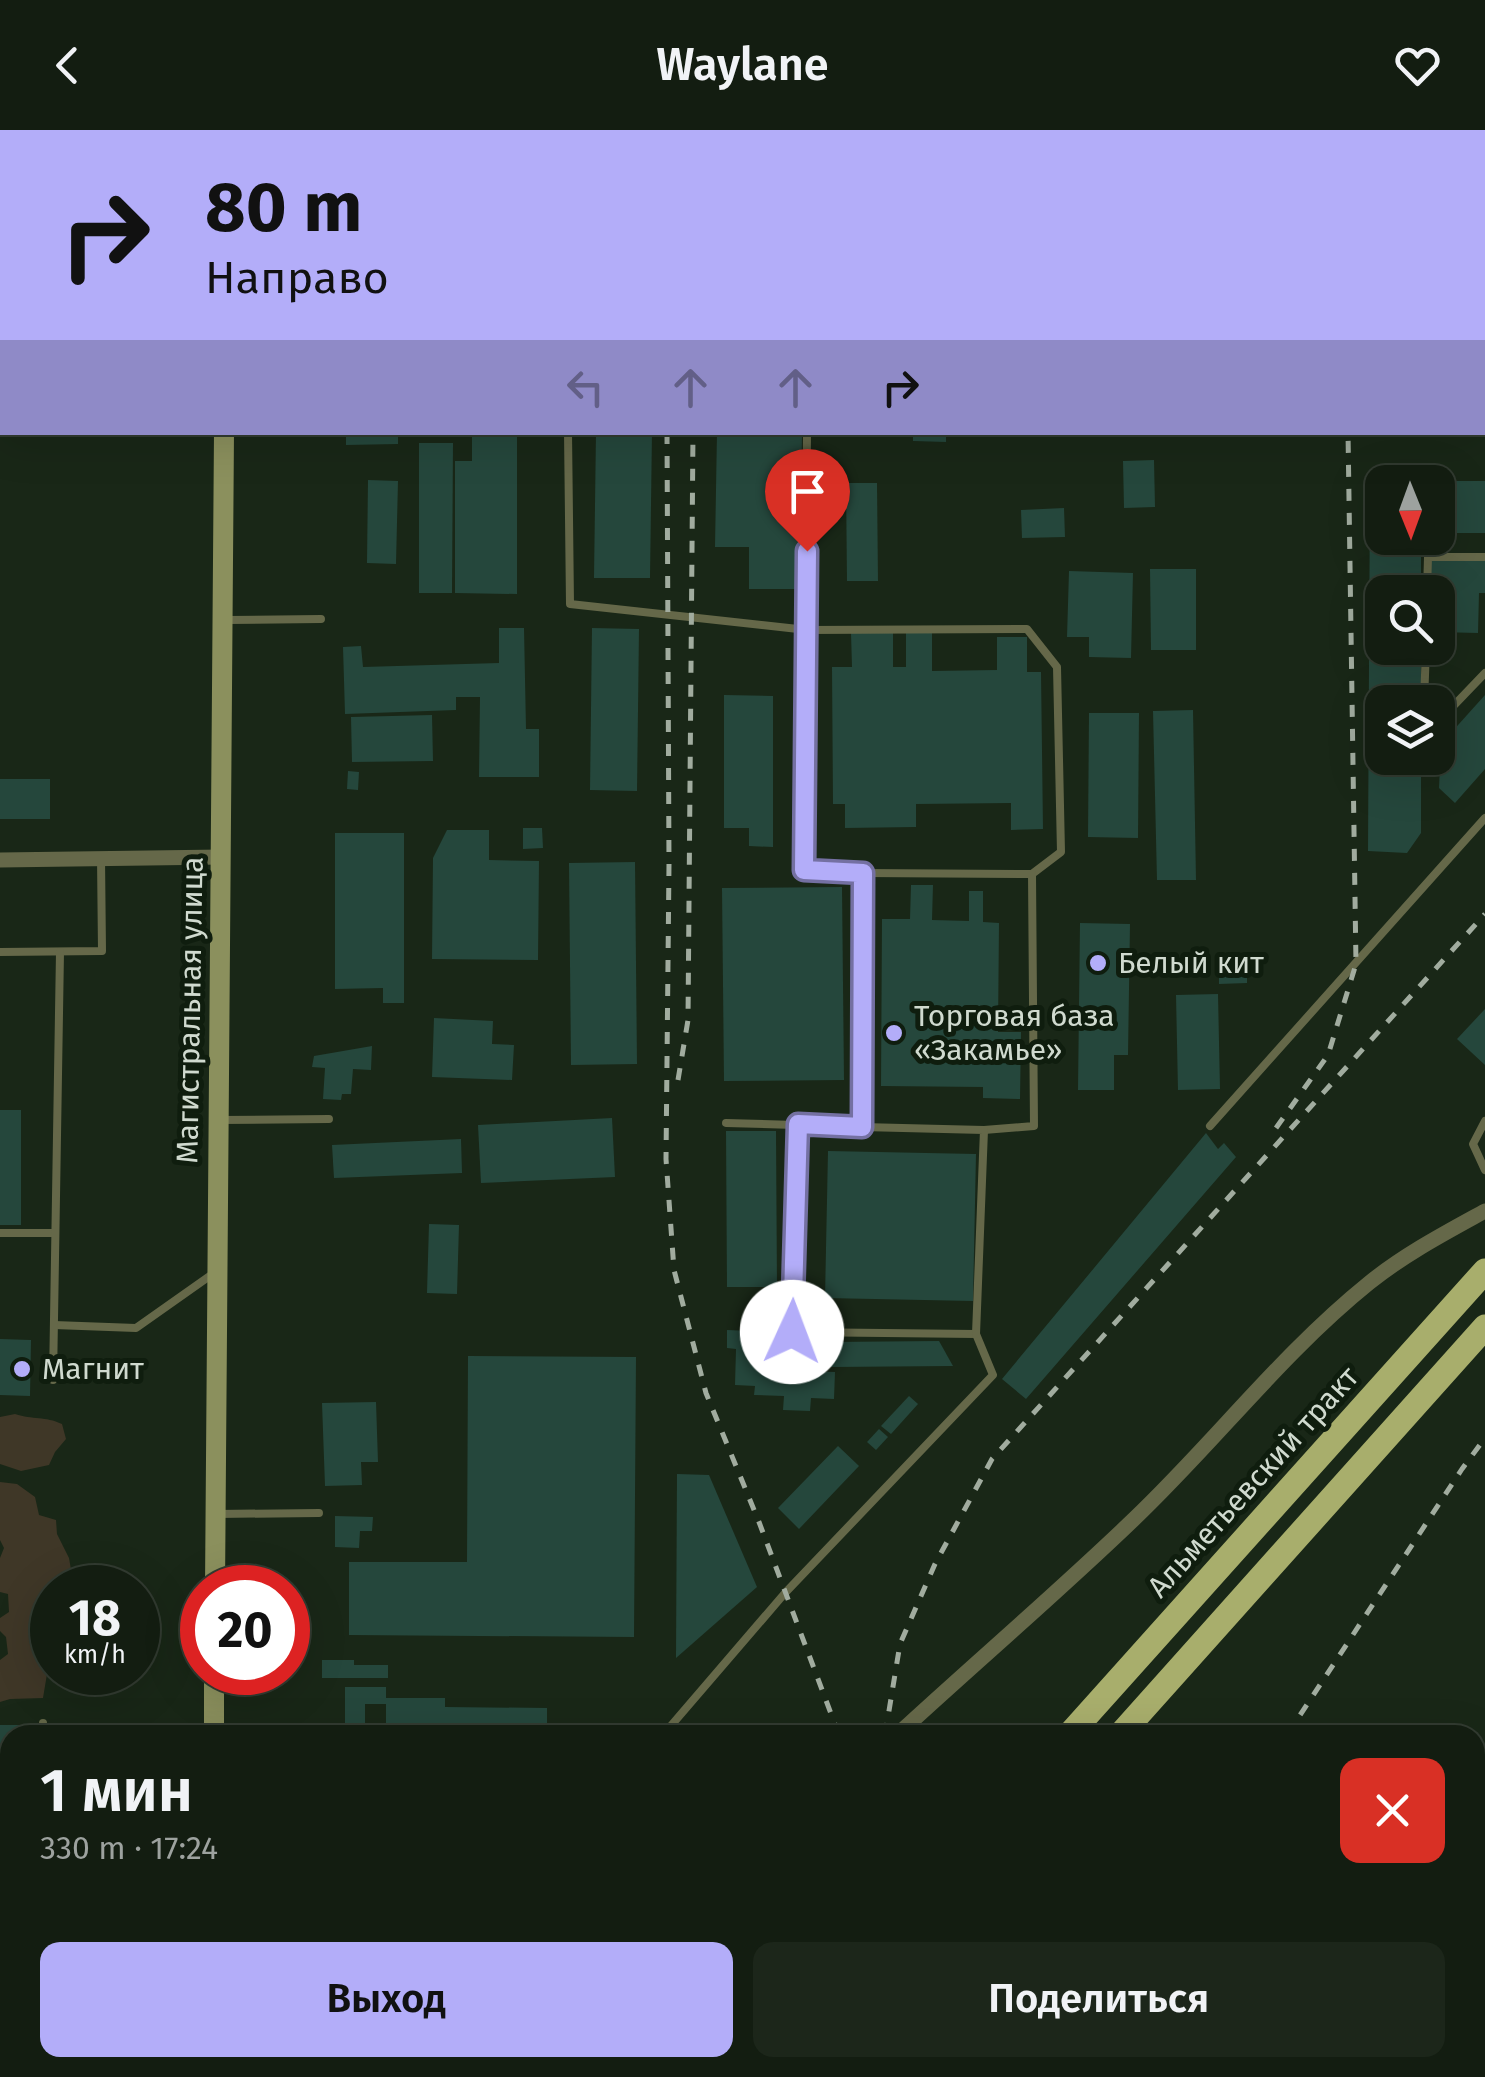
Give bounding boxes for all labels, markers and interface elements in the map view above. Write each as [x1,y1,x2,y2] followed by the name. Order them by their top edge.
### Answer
[40,38,95,93] icon: back
[656,38,829,92] text: Waylane
[1390,38,1445,93] icon: heart
[205,166,362,250] text: 80 m
[40,170,170,300] icon: right
[205,251,389,305] text: Направо
[558,360,613,415] icon: left
[663,360,718,415] icon: ahead
[768,360,823,415] icon: ahead
[873,360,928,415] icon: right
[765,449,850,552] pin
[780,464,835,519] icon: arrive
[1365,465,1455,555] north arrow
[1365,465,1455,775] map controls
[1365,575,1455,665] button: search
[1365,685,1455,775] button: layers
[169,856,211,1164] street label: Магистральная улица
[1118,945,1264,981] place label: Белый кит
[1087,952,1109,974] marker: Белый кит
[914,998,1115,1068] place label: Торговая база «Закамье»
[883,1022,905,1044] marker: Торговая база «Закамье»
[740,1280,844,1384] position arrow
[42,1351,144,1387] place label: Магнит
[11,1358,33,1380] marker: Магнит
[1140,1359,1366,1605] street label: Альметьевский тракт
[180,1565,310,1695] speed limit sign: 20
[69,1588,121,1648] text: 18
[64,1640,126,1670] text: km/h
[40,1755,193,1827] text: 1 мин
[1340,1758,1445,1863] button: close
[40,1829,218,1867] text: 330 m · 17:24
[40,1942,733,2057] button: Выход
[753,1942,1445,2057] button: Поделиться

